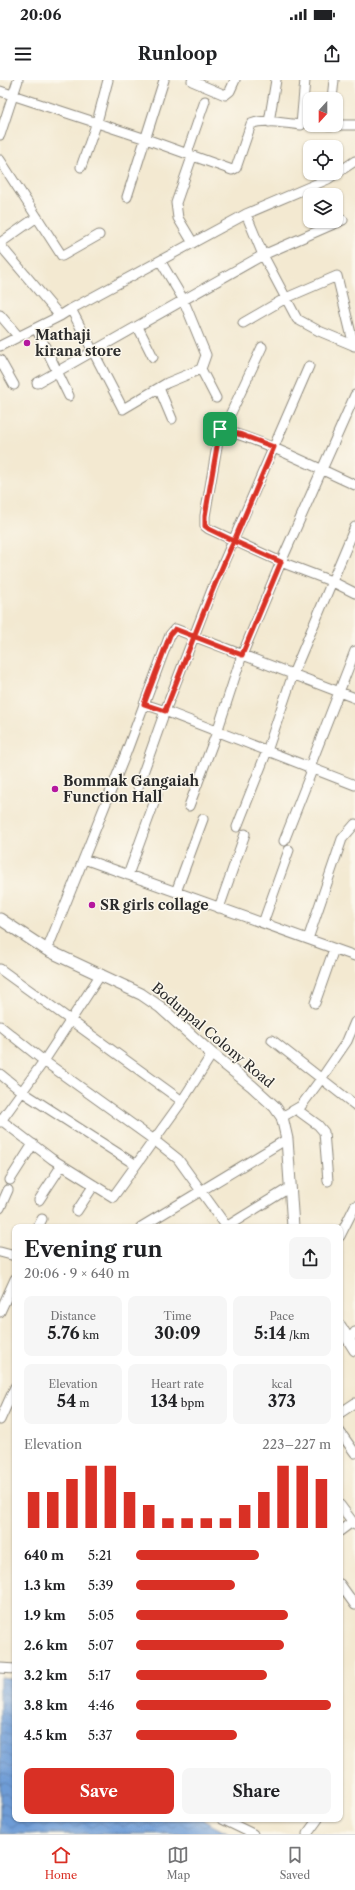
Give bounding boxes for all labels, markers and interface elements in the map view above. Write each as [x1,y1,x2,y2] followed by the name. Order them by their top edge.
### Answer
[20,5,61,24] text: 20:06
[12,43,34,65] icon: menu
[138,43,217,65] text: Runloop
[321,43,343,65] icon: share
[303,92,343,132] north arrow
[303,92,343,228] map controls
[303,140,343,180] button: locate
[303,188,343,228] button: layers
[35,326,121,360] place label: Mathaji kirana store
[22,338,32,348] marker: Mathaji kirana store
[203,412,237,446] pin
[209,418,231,440] icon: arrive
[63,772,200,806] place label: Bommak Gangaiah Function Hall
[50,784,60,794] marker: Bommak Gangaiah Function Hall
[100,896,209,914] place label: SR girls collage
[87,900,97,910] marker: SR girls collage
[148,979,278,1092] street label: Boduppal Colony Road
[24,1236,163,1263] text: Evening run
[289,1237,331,1279] button: share
[24,1265,130,1281] text: 20:06 · 9 × 640 m
[50,1309,96,1323] text: Distance
[164,1309,191,1323] text: Time
[269,1309,294,1323] text: Pace
[47,1323,80,1343] text: 5.76
[154,1323,201,1343] text: 30:09
[254,1323,286,1343] text: 5:14
[80,1328,99,1342] text: km
[286,1328,310,1342] text: /km
[49,1377,98,1391] text: Elevation
[151,1377,204,1391] text: Heart rate
[271,1377,292,1391] text: kcal
[57,1391,76,1411] text: 54
[151,1391,178,1411] text: 134
[268,1391,296,1411] text: 373
[76,1396,89,1410] text: m
[178,1396,204,1410] text: bpm
[24,1436,82,1452] text: Elevation
[262,1436,331,1452] text: 223–227 m
[24,1547,64,1563] text: 640 m
[88,1547,112,1563] text: 5:21
[24,1577,66,1593] text: 1.3 km
[88,1577,113,1593] text: 5:39
[24,1607,66,1623] text: 1.9 km
[88,1607,114,1623] text: 5:05
[24,1637,68,1653] text: 2.6 km
[88,1637,113,1653] text: 5:07
[24,1667,67,1683] text: 3.2 km
[88,1667,111,1683] text: 5:17
[24,1697,68,1713] text: 3.8 km
[88,1697,114,1713] text: 4:46
[24,1727,67,1743] text: 4.5 km
[88,1727,112,1743] text: 5:37
[24,1768,174,1814] button: Save
[182,1768,331,1814] button: Share
[45,1844,77,1882] tab: Home
[167,1844,190,1882] tab: Map
[280,1844,310,1882] tab: Saved

